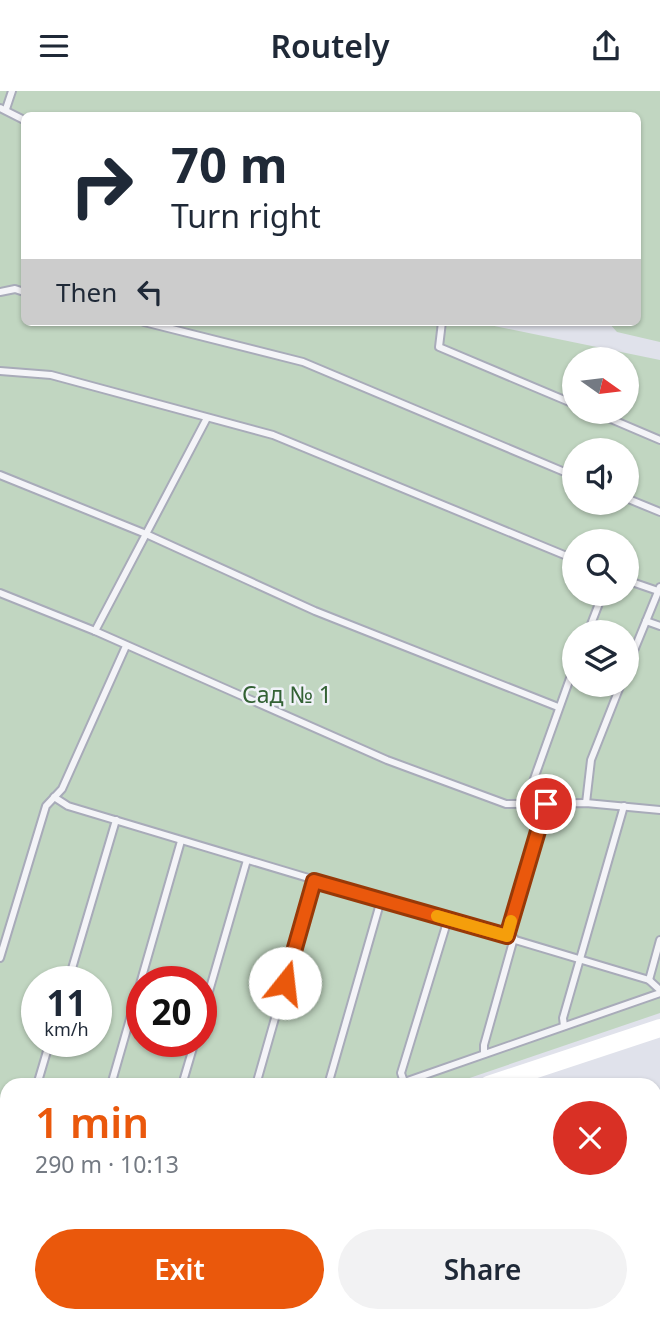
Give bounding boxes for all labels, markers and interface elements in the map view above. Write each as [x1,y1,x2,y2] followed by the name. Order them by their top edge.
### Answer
[270,24,390,67] text: Routely
[35,27,73,65] icon: menu
[587,27,625,65] icon: share
[171,131,288,197] text: 70 m
[56,140,147,231] icon: right
[171,194,321,237] text: Turn right
[131,273,169,311] icon: left
[56,274,117,310] text: Then
[562,347,639,423] north arrow
[562,347,639,697] map controls
[562,438,639,515] button: sound
[562,529,639,606] button: search
[562,620,639,697] button: layers
[242,678,332,710] park label: Сад № 1
[516,774,576,834] pin
[527,785,565,823] icon: arrive
[248,946,322,1020] position arrow
[126,966,217,1057] speed limit sign: 20
[46,979,87,1026] text: 11
[44,1017,89,1041] text: km/h
[35,1093,149,1150] text: 1 min
[553,1101,627,1175] button: close
[35,1148,179,1180] text: 290 m · 10:13
[35,1229,324,1309] button: Exit
[338,1229,627,1309] button: Share

